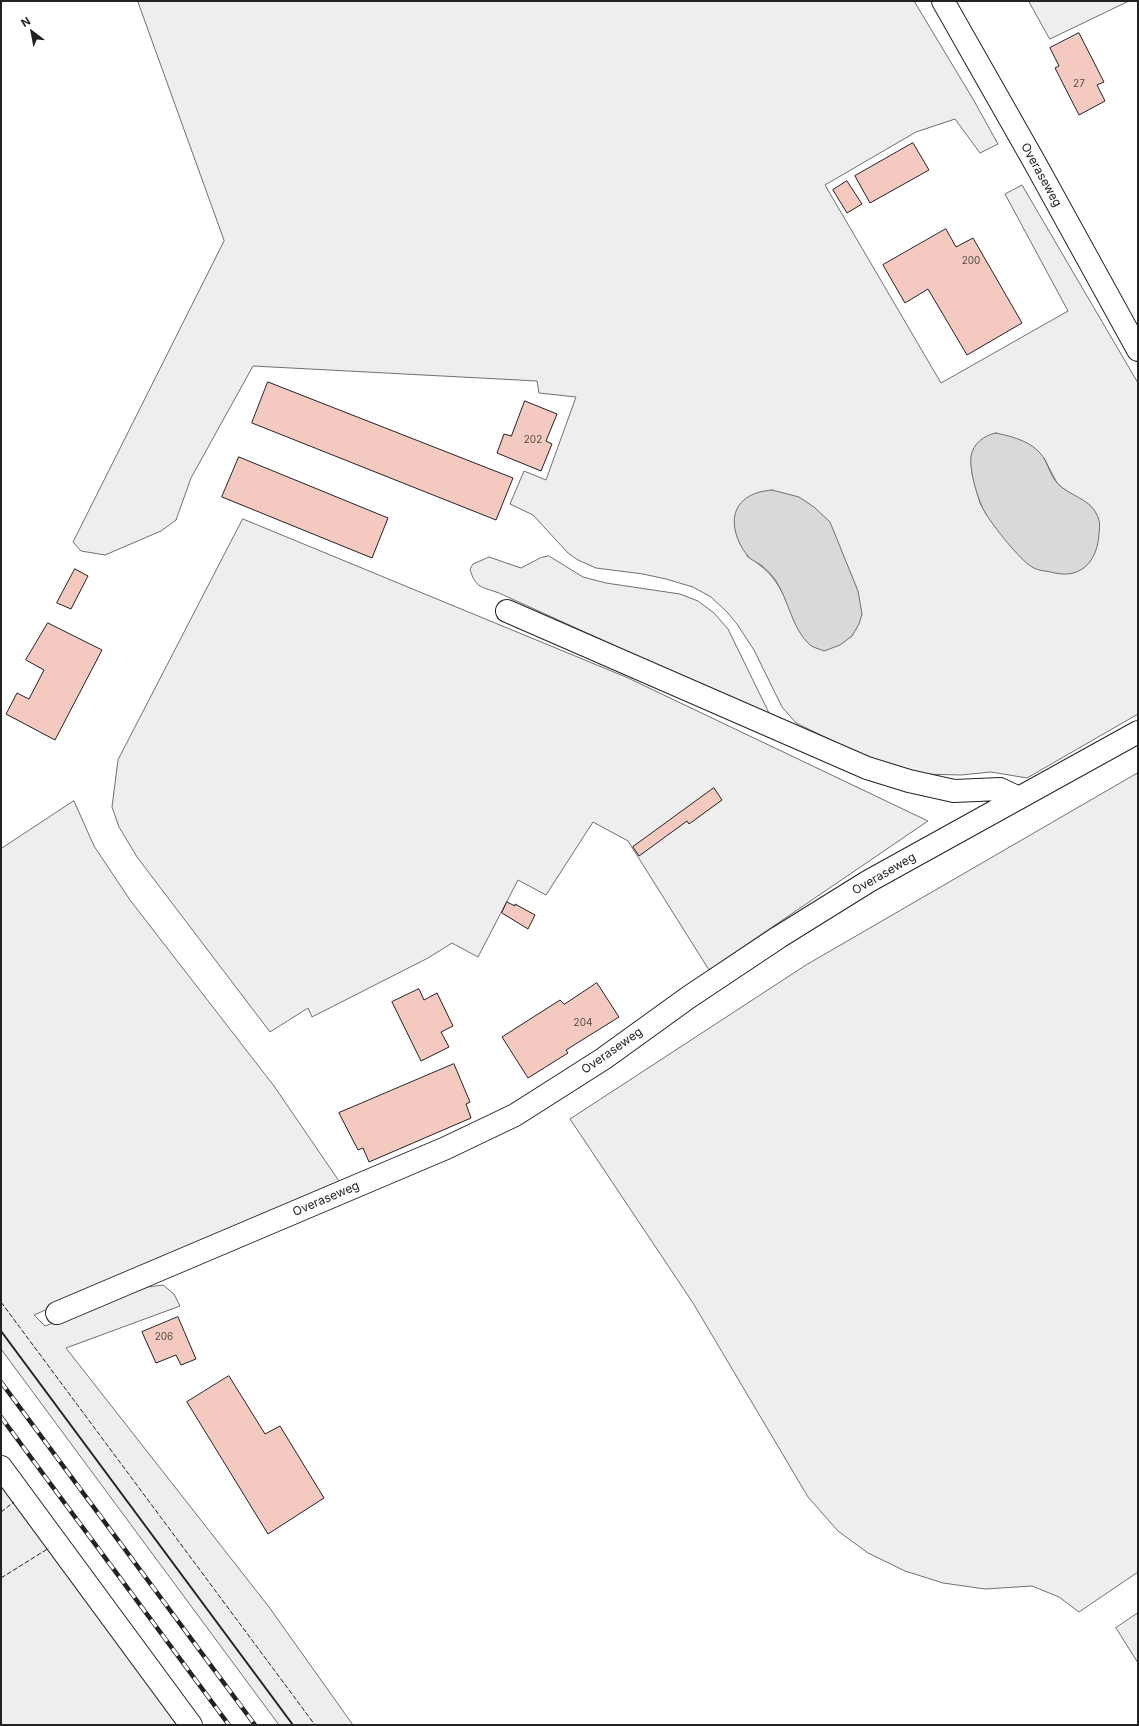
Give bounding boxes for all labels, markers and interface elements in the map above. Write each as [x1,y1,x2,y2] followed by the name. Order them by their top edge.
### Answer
[12,12,52,52] north arrow
[18,14,33,30] text: N
[1073,78,1085,90] house number: 27
[1017,140,1065,210] street label: Overaseweg
[962,255,980,267] house number: 200
[524,434,542,446] house number: 202
[850,850,918,898] street label: Overaseweg
[574,1017,592,1029] house number: 204
[579,1025,645,1077] street label: Overaseweg
[291,1178,361,1220] street label: Overaseweg
[155,1331,173,1343] house number: 206

